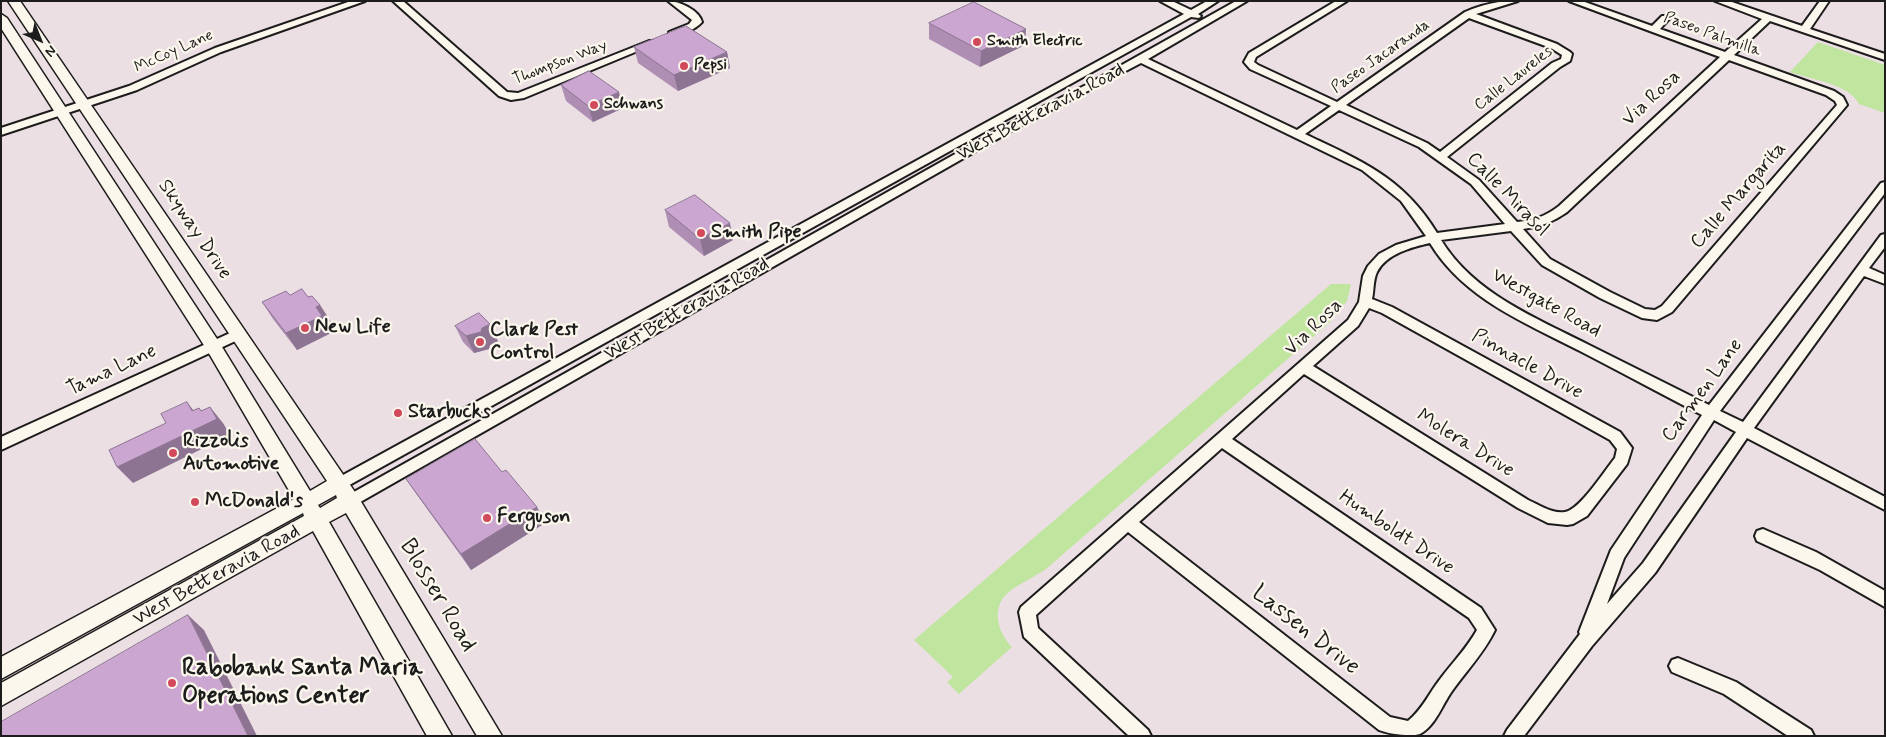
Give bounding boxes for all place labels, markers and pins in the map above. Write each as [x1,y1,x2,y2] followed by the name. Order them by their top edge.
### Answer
[987,32,1083,52] place label: Smith Electric
[971,36,983,48] marker: Smith Electric
[694,56,727,76] place label: Pepsi
[678,60,690,72] marker: Pepsi
[604,95,663,115] place label: Schwans
[588,99,600,111] marker: Schwans
[711,221,801,245] place label: Smith Pipe
[695,227,707,239] marker: Smith Pipe
[315,316,391,340] place label: New Life
[490,319,578,366] place label: Clark Pest Control
[299,322,311,334] marker: New Life
[474,336,486,348] marker: Clark Pest Control
[408,401,490,425] place label: Starbucks
[392,407,404,419] marker: Starbucks
[183,430,279,477] place label: Rizzolis Automotive
[167,447,179,459] marker: Rizzolis Automotive
[205,490,303,514] place label: McDonald's
[189,496,201,508] marker: McDonald's
[497,506,571,530] place label: Ferguson
[481,512,493,524] marker: Ferguson
[182,655,422,711] place label: Rabobank Santa Maria Operations Center
[166,677,178,689] marker: Rabobank Santa Maria Operations Center

